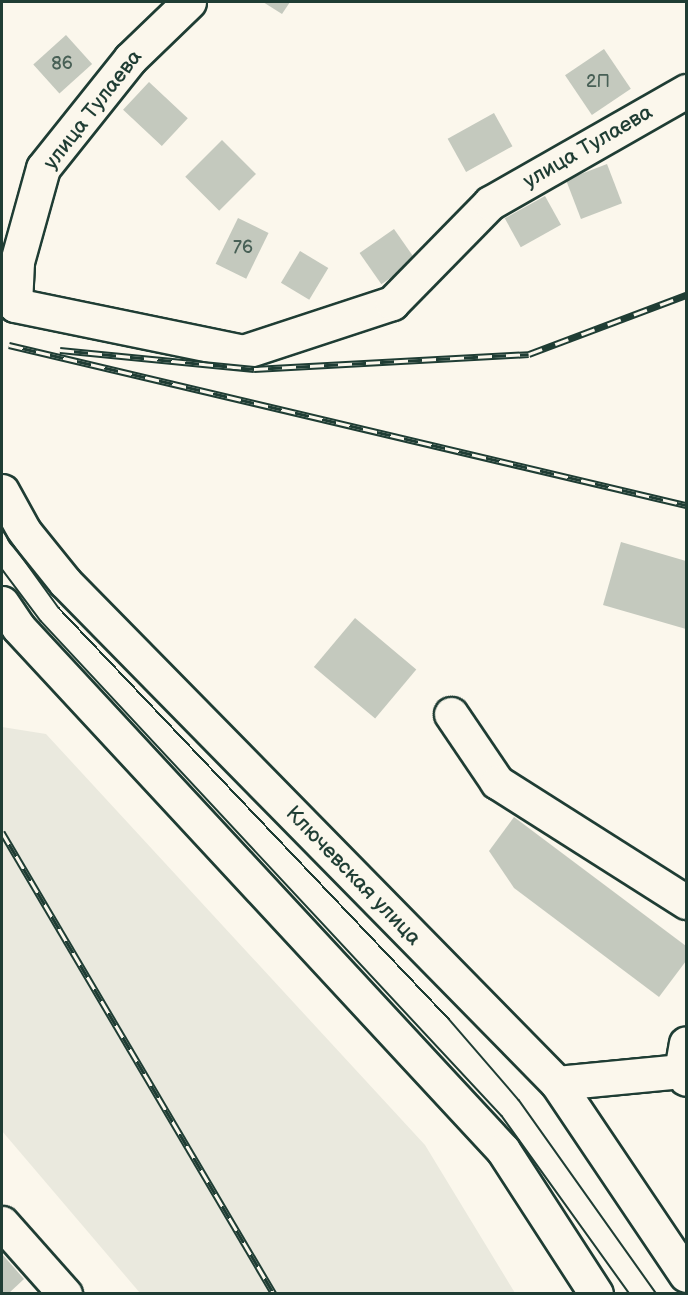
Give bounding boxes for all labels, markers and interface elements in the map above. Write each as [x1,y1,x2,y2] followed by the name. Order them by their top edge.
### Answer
[38,45,148,175] street label: улица Тулаева
[51,53,73,75] house number: 86
[586,71,610,93] house number: 2П
[519,100,657,194] street label: улица Тулаева
[233,237,253,259] house number: 76
[280,801,426,951] street label: Ключевская улица

